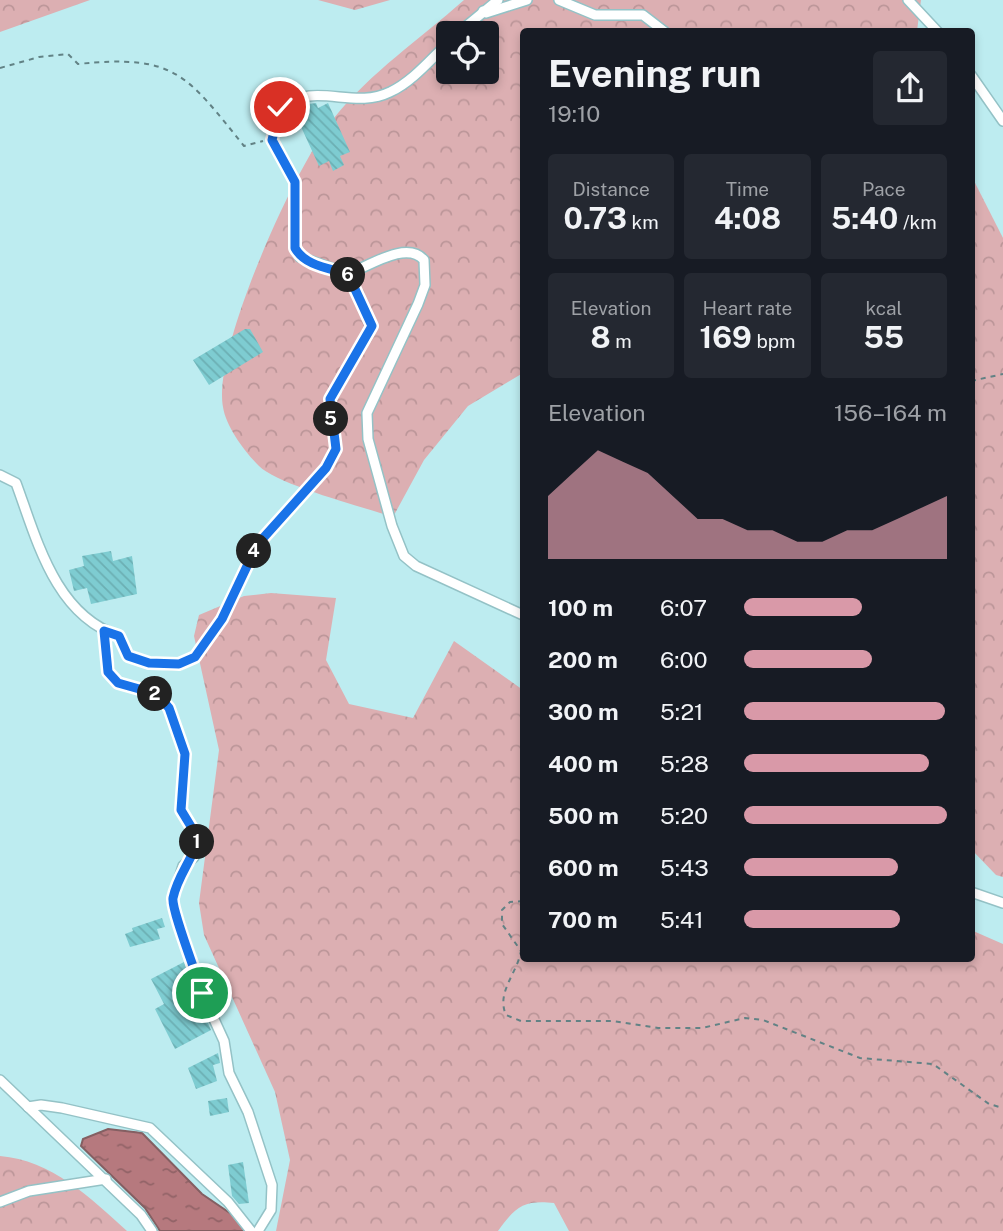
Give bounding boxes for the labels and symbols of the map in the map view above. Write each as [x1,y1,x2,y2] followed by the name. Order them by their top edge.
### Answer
[250,77,310,137] pin
[330,258,366,292] pin: 6
[314,402,348,436] pin: 5
[236,534,272,568] pin: 4
[138,676,172,712] pin: 2
[180,824,214,860] pin: 1
[172,963,232,1023] pin

